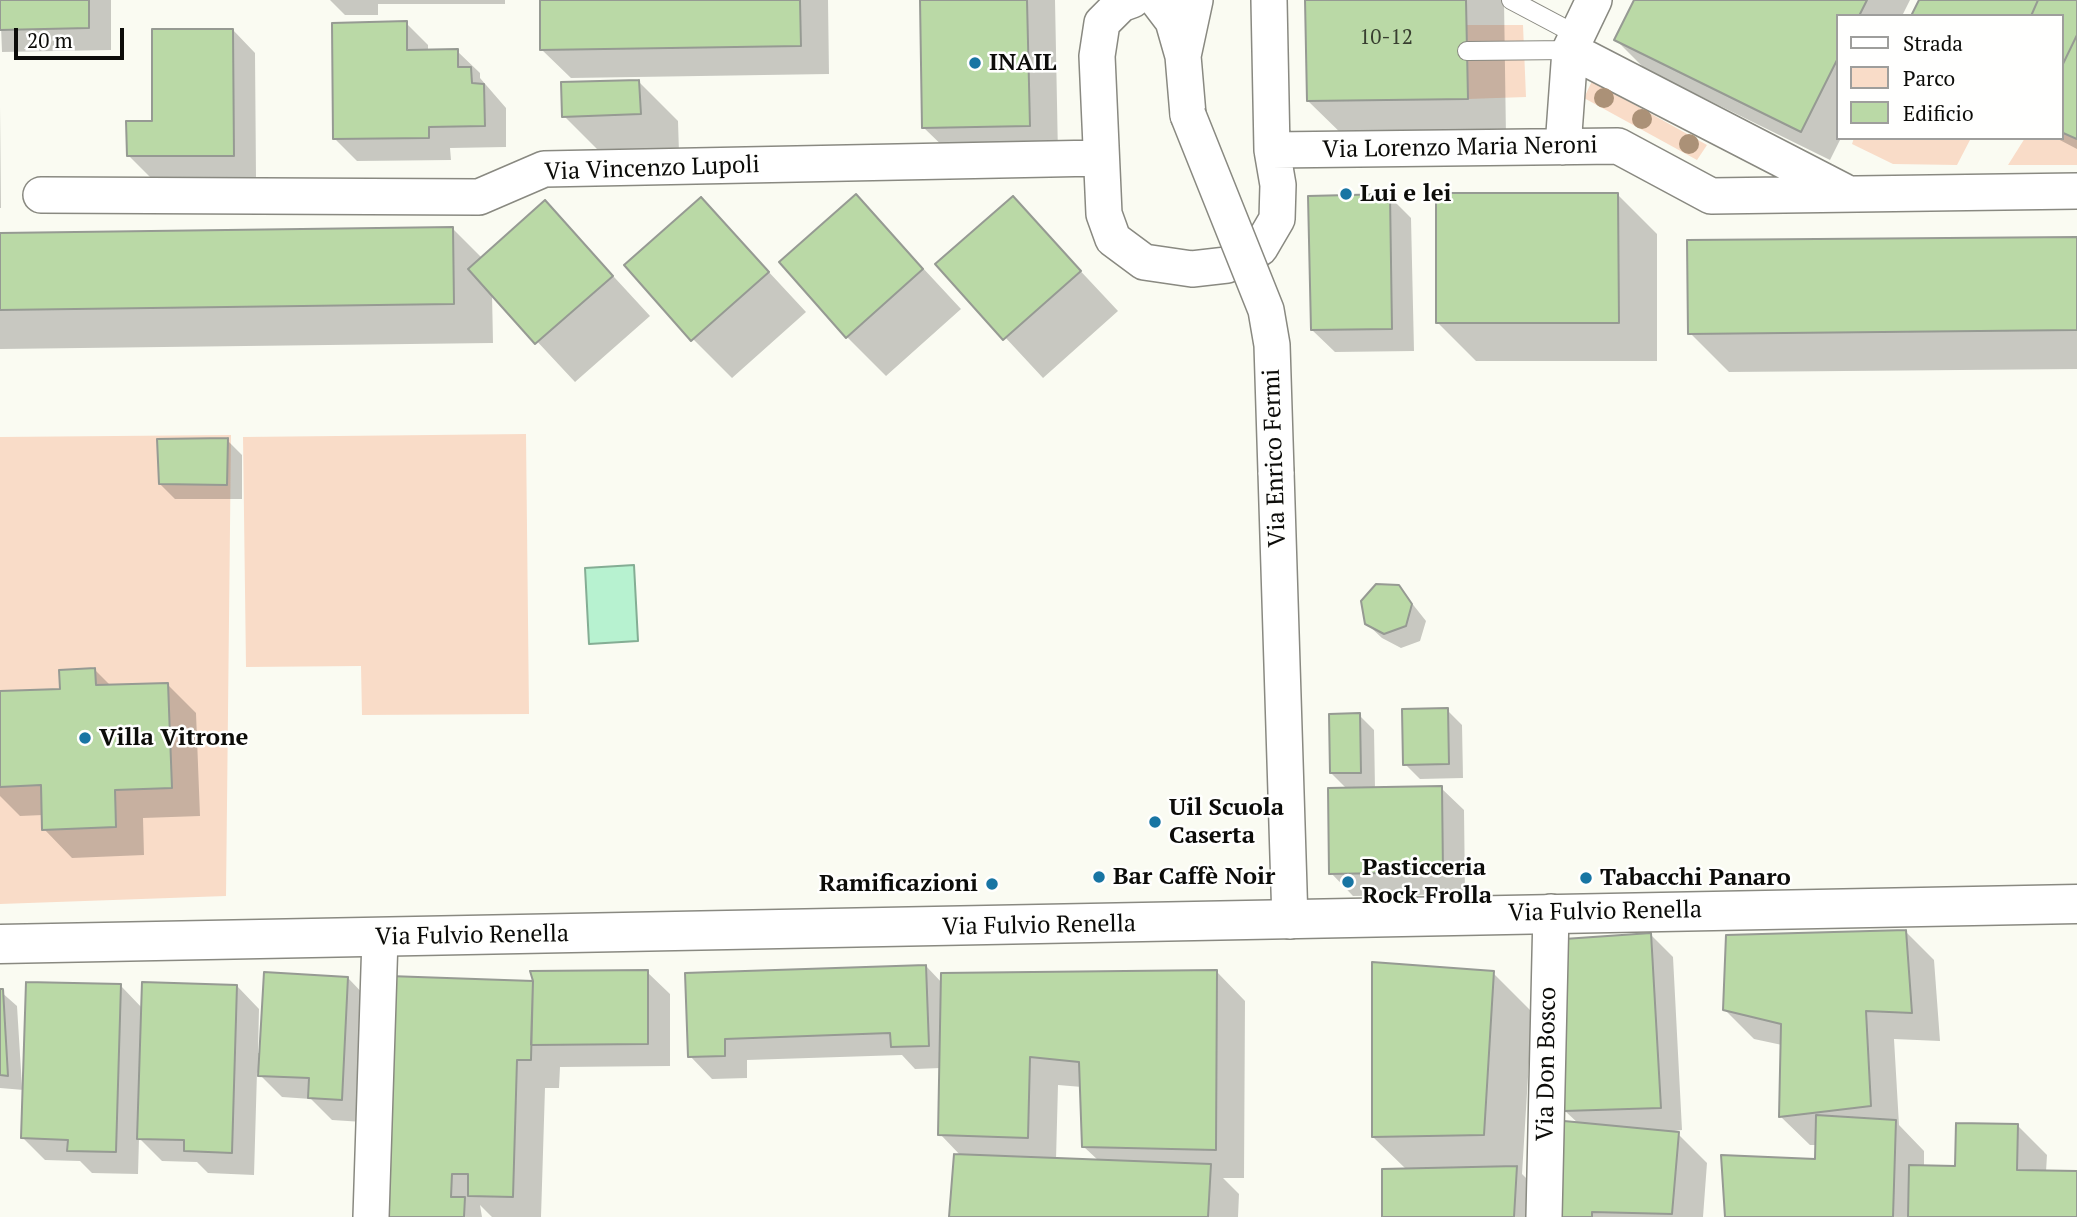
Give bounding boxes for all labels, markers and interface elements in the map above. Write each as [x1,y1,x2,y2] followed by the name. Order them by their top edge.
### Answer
[18,14,128,58] scale bar
[1836,14,2063,140] legend
[1359,25,1413,51] house number: 10-12
[27,26,73,54] text: 20 m
[1903,29,1963,57] text: Strada
[989,49,1057,77] place label: INAIL
[967,55,983,71] marker: INAIL
[1903,64,1955,92] text: Parco
[1903,99,1974,127] text: Edificio
[1322,131,1598,165] street label: Via Lorenzo Maria Neroni
[544,151,760,187] street label: Via Vincenzo Lupoli
[1360,180,1452,208] place label: Lui e lei
[1338,186,1354,202] marker: Lui e lei
[1257,368,1293,548] street label: Via Enrico Fermi
[99,724,248,752] place label: Villa Vitrone
[77,730,93,746] marker: Villa Vitrone
[1169,794,1284,850] place label: Uil Scuola Caserta
[1147,814,1163,830] marker: Uil Scuola Caserta
[1362,854,1492,910] place label: Pasticceria Rock Frolla
[1113,863,1275,891] place label: Bar Caffè Noir
[1600,864,1791,892] place label: Tabacchi Panaro
[1091,869,1107,885] marker: Bar Caffè Noir
[819,870,978,898] place label: Ramificazioni
[1578,870,1594,886] marker: Tabacchi Panaro
[1340,874,1356,890] marker: Pasticceria Rock Frolla
[984,876,1000,892] marker: Ramificazioni
[1508,896,1702,928] street label: Via Fulvio Renella
[942,910,1136,942] street label: Via Fulvio Renella
[375,920,569,952] street label: Via Fulvio Renella
[1531,987,1563,1141] street label: Via Don Bosco

